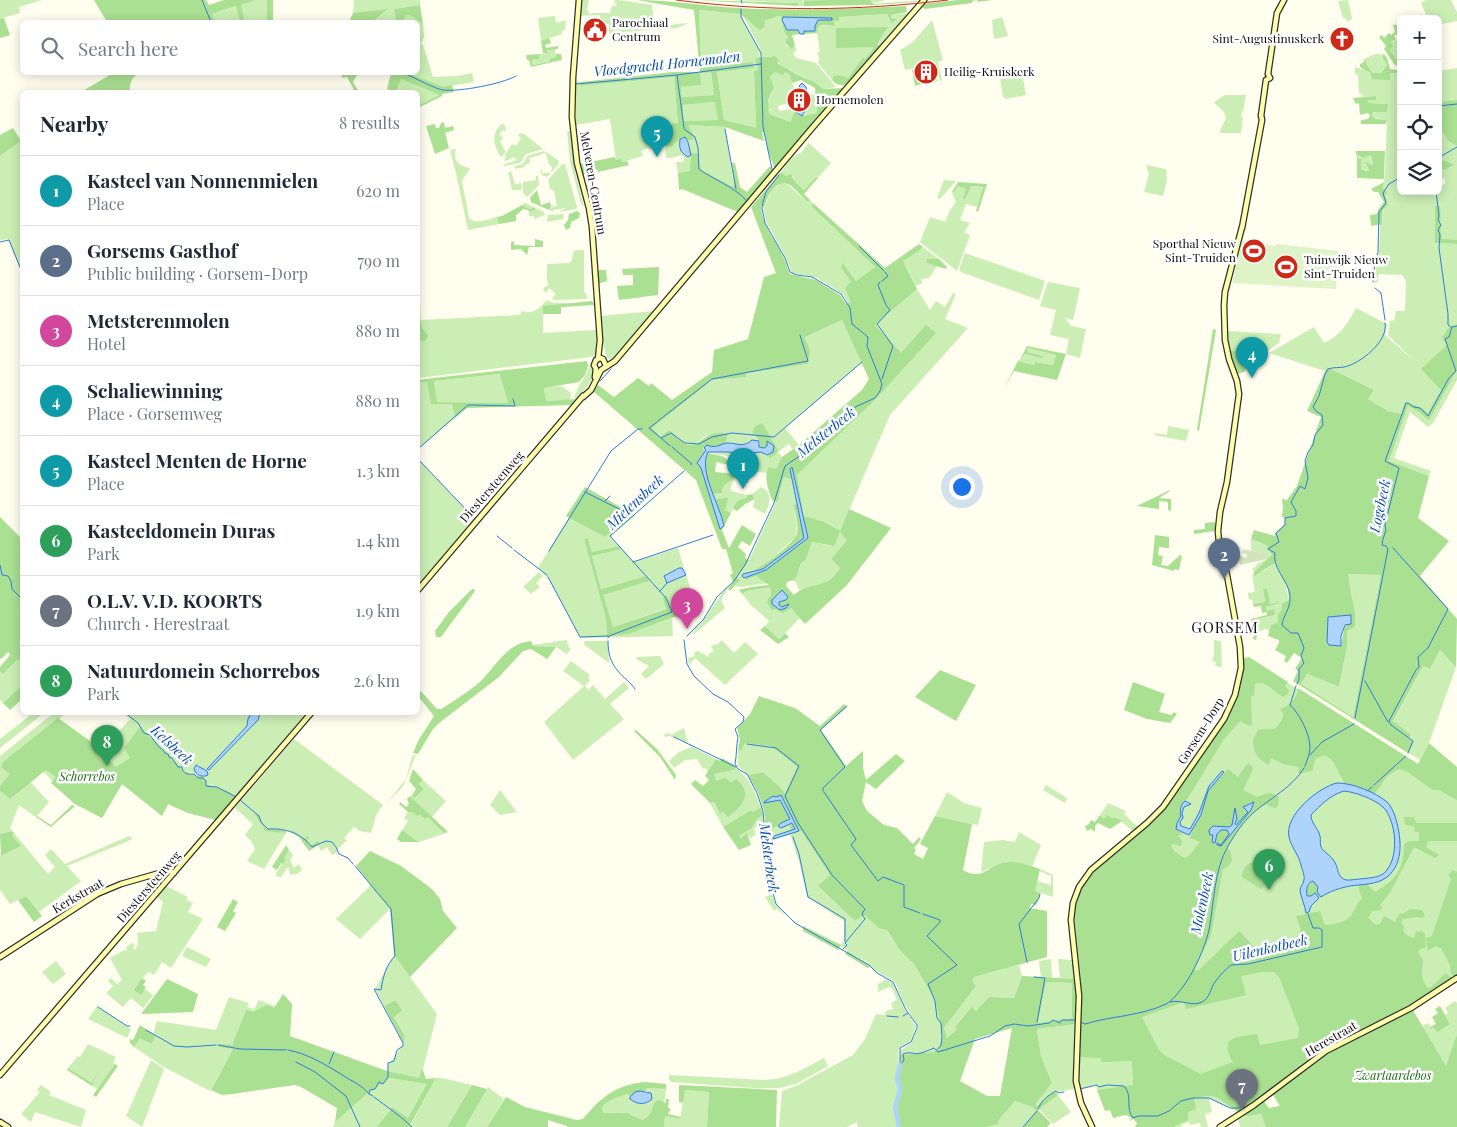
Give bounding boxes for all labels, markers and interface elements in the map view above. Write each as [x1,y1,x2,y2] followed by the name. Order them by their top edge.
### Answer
[612,14,669,44] place label: Parochiaal Centrum
[1397,15,1442,195] map controls
[1397,15,1442,60] button: +
[582,17,608,43] public building icon: Parochiaal Centrum
[20,20,420,75] search box
[1329,26,1355,52] church icon: Sint-Augustinuskerk
[1212,30,1324,46] place label: Sint-Augustinuskerk
[38,34,66,62] icon: search
[78,35,178,61] text: Search here
[593,46,741,81] water label: Vloedgracht Hornemolen
[913,59,939,85] building icon: Heilig-Kruiskerk
[1397,60,1442,105] button: −
[944,63,1035,79] place label: Heilig-Kruiskerk
[786,87,812,113] building icon: Hornemolen
[816,91,884,107] place label: Hornemolen
[1397,105,1442,150] button: locate
[40,109,109,137] text: Nearby
[339,112,400,133] text: 8 results
[641,116,673,157] pin: 5
[577,130,611,236] street label: Melveren-Centrum
[1397,150,1442,195] button: layers
[87,167,318,193] text: Kasteel van Nonnenmielen
[53,180,59,201] text: 1
[356,180,400,201] text: 620 m
[87,193,125,214] text: Place
[1153,235,1237,265] place label: Sporthal Nieuw Sint-Truiden
[87,237,237,263] text: Gorsems Gasthof
[1241,238,1267,264] sports icon: Sporthal Nieuw Sint-Truiden
[52,250,60,271] text: 2
[358,250,400,271] text: 790 m
[1304,251,1388,281] place label: Tuinwijk Nieuw Sint-Truiden
[1273,254,1299,280] sports icon: Tuinwijk Nieuw Sint-Truiden
[87,263,308,284] text: Public building · Gorsem-Dorp
[87,307,230,333] text: Metsterenmolen
[52,320,60,341] text: 3
[356,320,400,341] text: 880 m
[87,333,126,354] text: Hotel
[1236,337,1268,378] pin: 4
[87,377,223,403] text: Schaliewinning
[52,390,60,411] text: 4
[356,390,400,411] text: 880 m
[792,402,859,462] water label: Melsterbeek
[87,403,222,424] text: Place · Gorsemweg
[87,447,307,473] text: Kasteel Menten de Horne
[456,447,527,525] street label: Diestersteenweg
[727,448,759,489] pin: 1
[52,460,60,481] text: 5
[356,460,400,481] text: 1.3 km
[601,470,667,534] water label: Mielensbeek
[87,473,125,494] text: Place
[949,474,975,500] your location
[1364,478,1394,535] water label: Logebeek
[87,517,275,543] text: Kasteeldomein Duras
[52,530,60,551] text: 6
[356,530,400,551] text: 1.4 km
[1208,538,1240,579] pin: 2
[87,543,120,564] text: Park
[87,587,262,613] text: O.L.V. V.D. KOORTS
[671,588,703,629] pin: 3
[52,600,60,621] text: 7
[355,600,400,621] text: 1.9 km
[87,613,229,634] text: Church · Herestraat
[1191,617,1259,637] district label: GORSEM
[87,657,320,683] text: Natuurdomein Schorrebos
[52,670,60,691] text: 8
[354,670,400,691] text: 2.6 km
[87,683,120,704] text: Park
[1173,694,1227,767] street label: Gorsem-Dorp
[147,720,197,769] water label: Kelsbeek
[91,725,123,766] pin: 8
[58,768,115,784] park label: Schorrebos
[755,821,784,894] water label: Melsterbeek
[113,847,184,925] street label: Diestersteenweg
[1253,849,1285,890] pin: 6
[1185,870,1217,937] water label: Molenbeek
[49,874,107,916] street label: Kerkstraat
[1230,930,1310,965] water label: Uilenkotbeek
[1302,1017,1360,1059] street label: Herestraat
[1354,1067,1432,1083] park label: Zwartaardebos
[1226,1069,1258,1110] pin: 7

